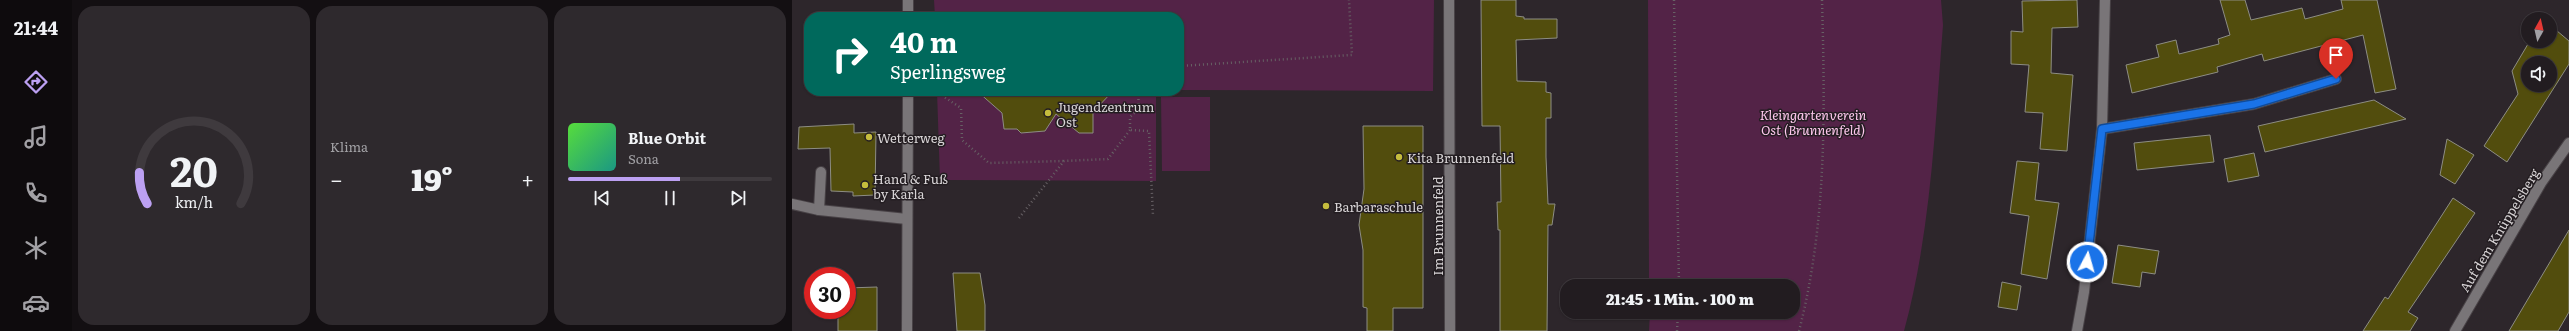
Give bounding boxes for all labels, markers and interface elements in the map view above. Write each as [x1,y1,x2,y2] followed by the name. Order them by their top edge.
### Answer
[2521,12,2557,48] north arrow
[2521,12,2557,92] map controls
[14,14,58,41] text: 21:44
[890,20,958,62] text: 40 m
[824,28,876,80] icon: right
[2319,38,2353,79] pin
[2325,44,2347,66] icon: arrive
[2521,56,2557,92] button: sound
[890,58,1006,85] text: Sperlingsweg
[22,68,50,96] icon: directions
[1056,97,1155,131] place label: Jugendzentrum Ost
[1760,105,1867,139] park label: Kleingartenverein Ost (Brunnenfeld)
[1043,108,1053,118] marker: Jugendzentrum Ost
[22,123,50,151] icon: music
[628,126,706,149] text: Blue Orbit
[877,128,946,147] place label: Wetterweg
[864,132,874,142] marker: Wetterweg
[170,137,218,199] text: 20
[330,137,368,156] text: Klima
[1407,148,1514,167] place label: Kita Brunnenfeld
[628,149,659,168] text: Sona
[1394,152,1404,162] marker: Kita Brunnenfeld
[411,156,453,200] text: 19°
[330,162,343,195] text: −
[521,162,534,195] text: +
[2454,164,2544,295] street label: Auf dem Knüppelsberg
[873,169,948,203] place label: Hand & Fuß by Karla
[1428,176,1447,276] street label: Im Brunnenfeld
[22,179,50,207] icon: phone
[860,180,870,190] marker: Hand & Fuß by Karla
[591,187,613,209] icon: previous
[659,187,681,209] icon: pause
[727,187,749,209] icon: next
[175,190,214,211] text: km/h
[1334,197,1423,216] place label: Barbaraschule
[1321,201,1331,211] marker: Barbaraschule
[22,234,50,262] icon: climate
[2066,241,2108,283] position arrow
[804,267,856,319] speed limit sign: 30
[1606,287,1754,310] text: 21:45 · 1 Min. · 100 m
[22,289,50,317] icon: car

